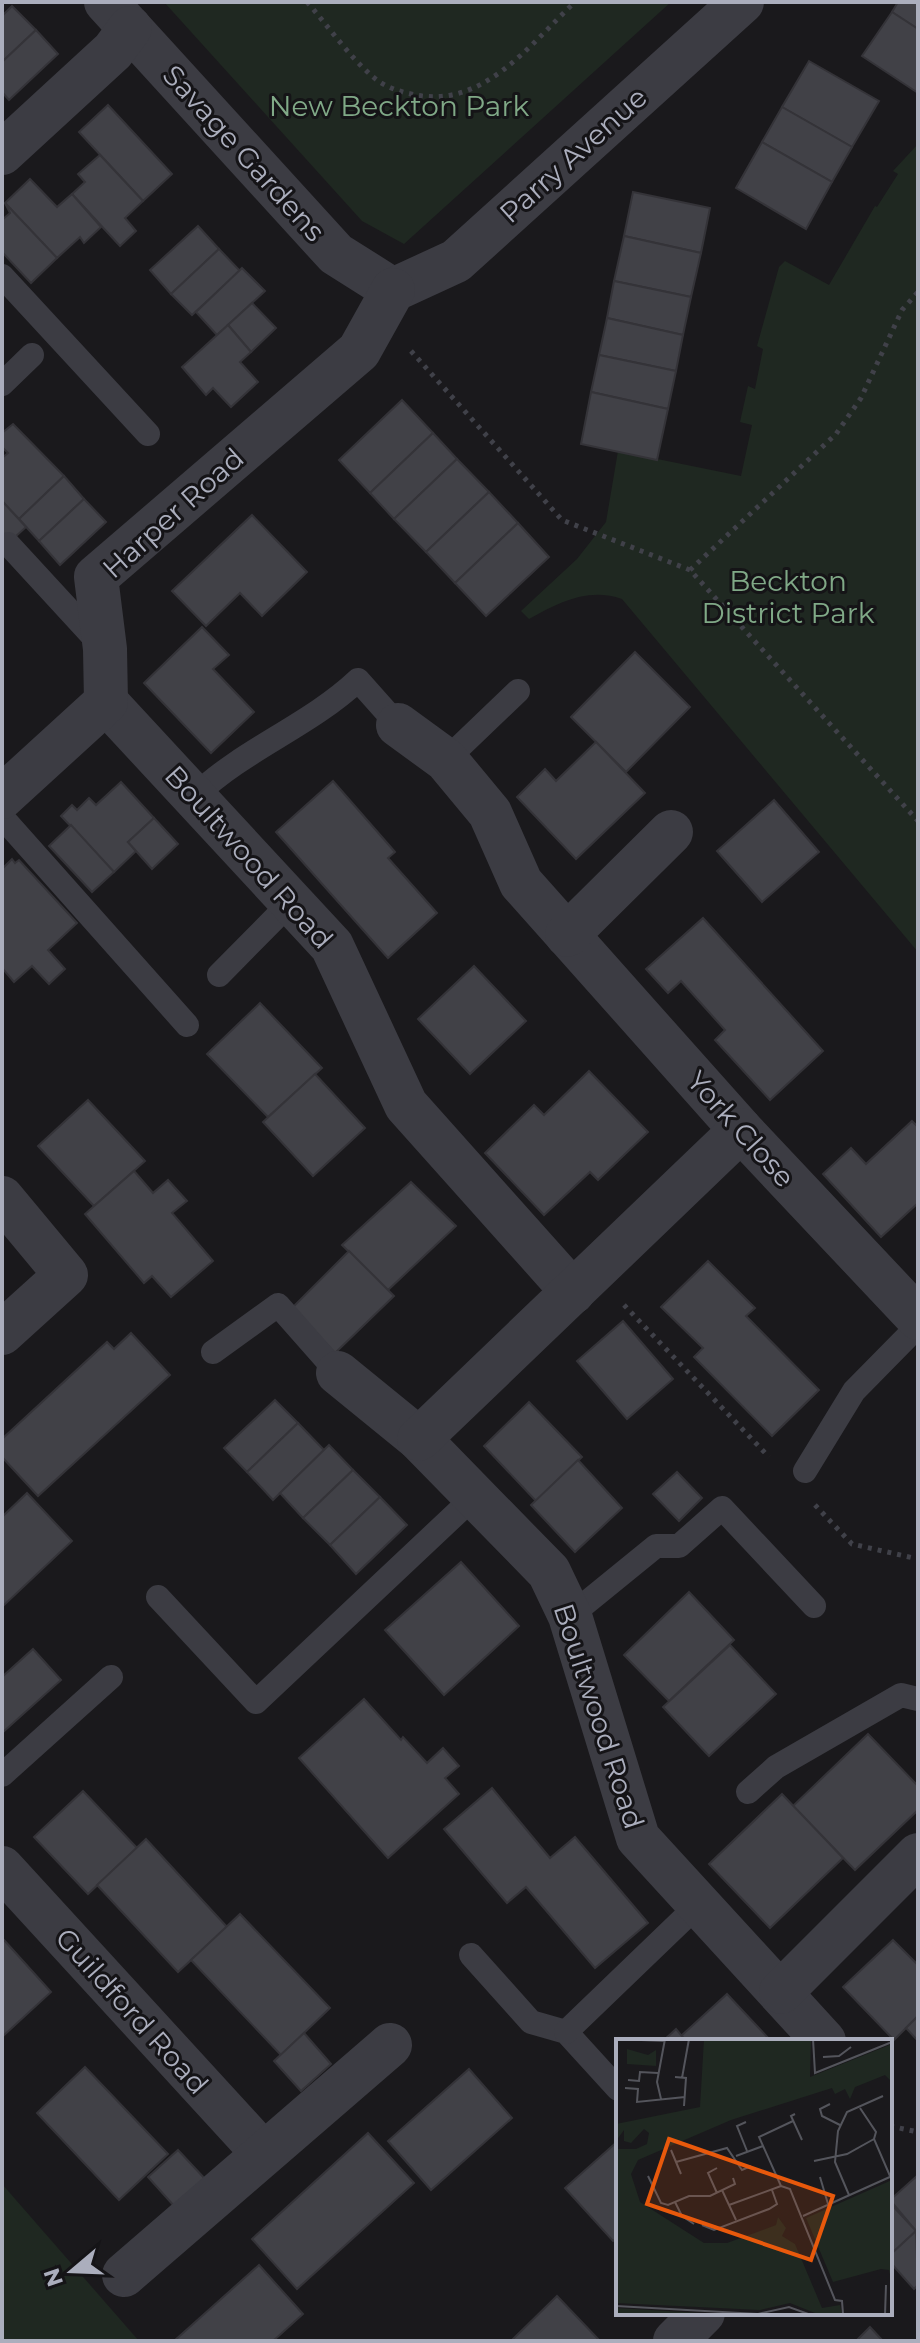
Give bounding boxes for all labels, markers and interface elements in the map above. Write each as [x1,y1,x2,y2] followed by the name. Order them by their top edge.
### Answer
[156,58,332,248] street label: Savage Gardens
[492,80,654,230] street label: Parry Avenue
[269,89,529,123] park label: New Beckton Park
[95,441,251,585] street label: Harper Road
[702,564,875,630] park label: Beckton District Park
[158,758,340,956] street label: Boultwood Road
[680,1064,802,1194] street label: York Close
[547,1599,651,1833] street label: Boultwood Road
[49,1921,215,2101] street label: Guildford Road
[616,2039,892,2315] inset map
[32,2231,112,2311] north arrow
[38,2265,69,2290] text: N

